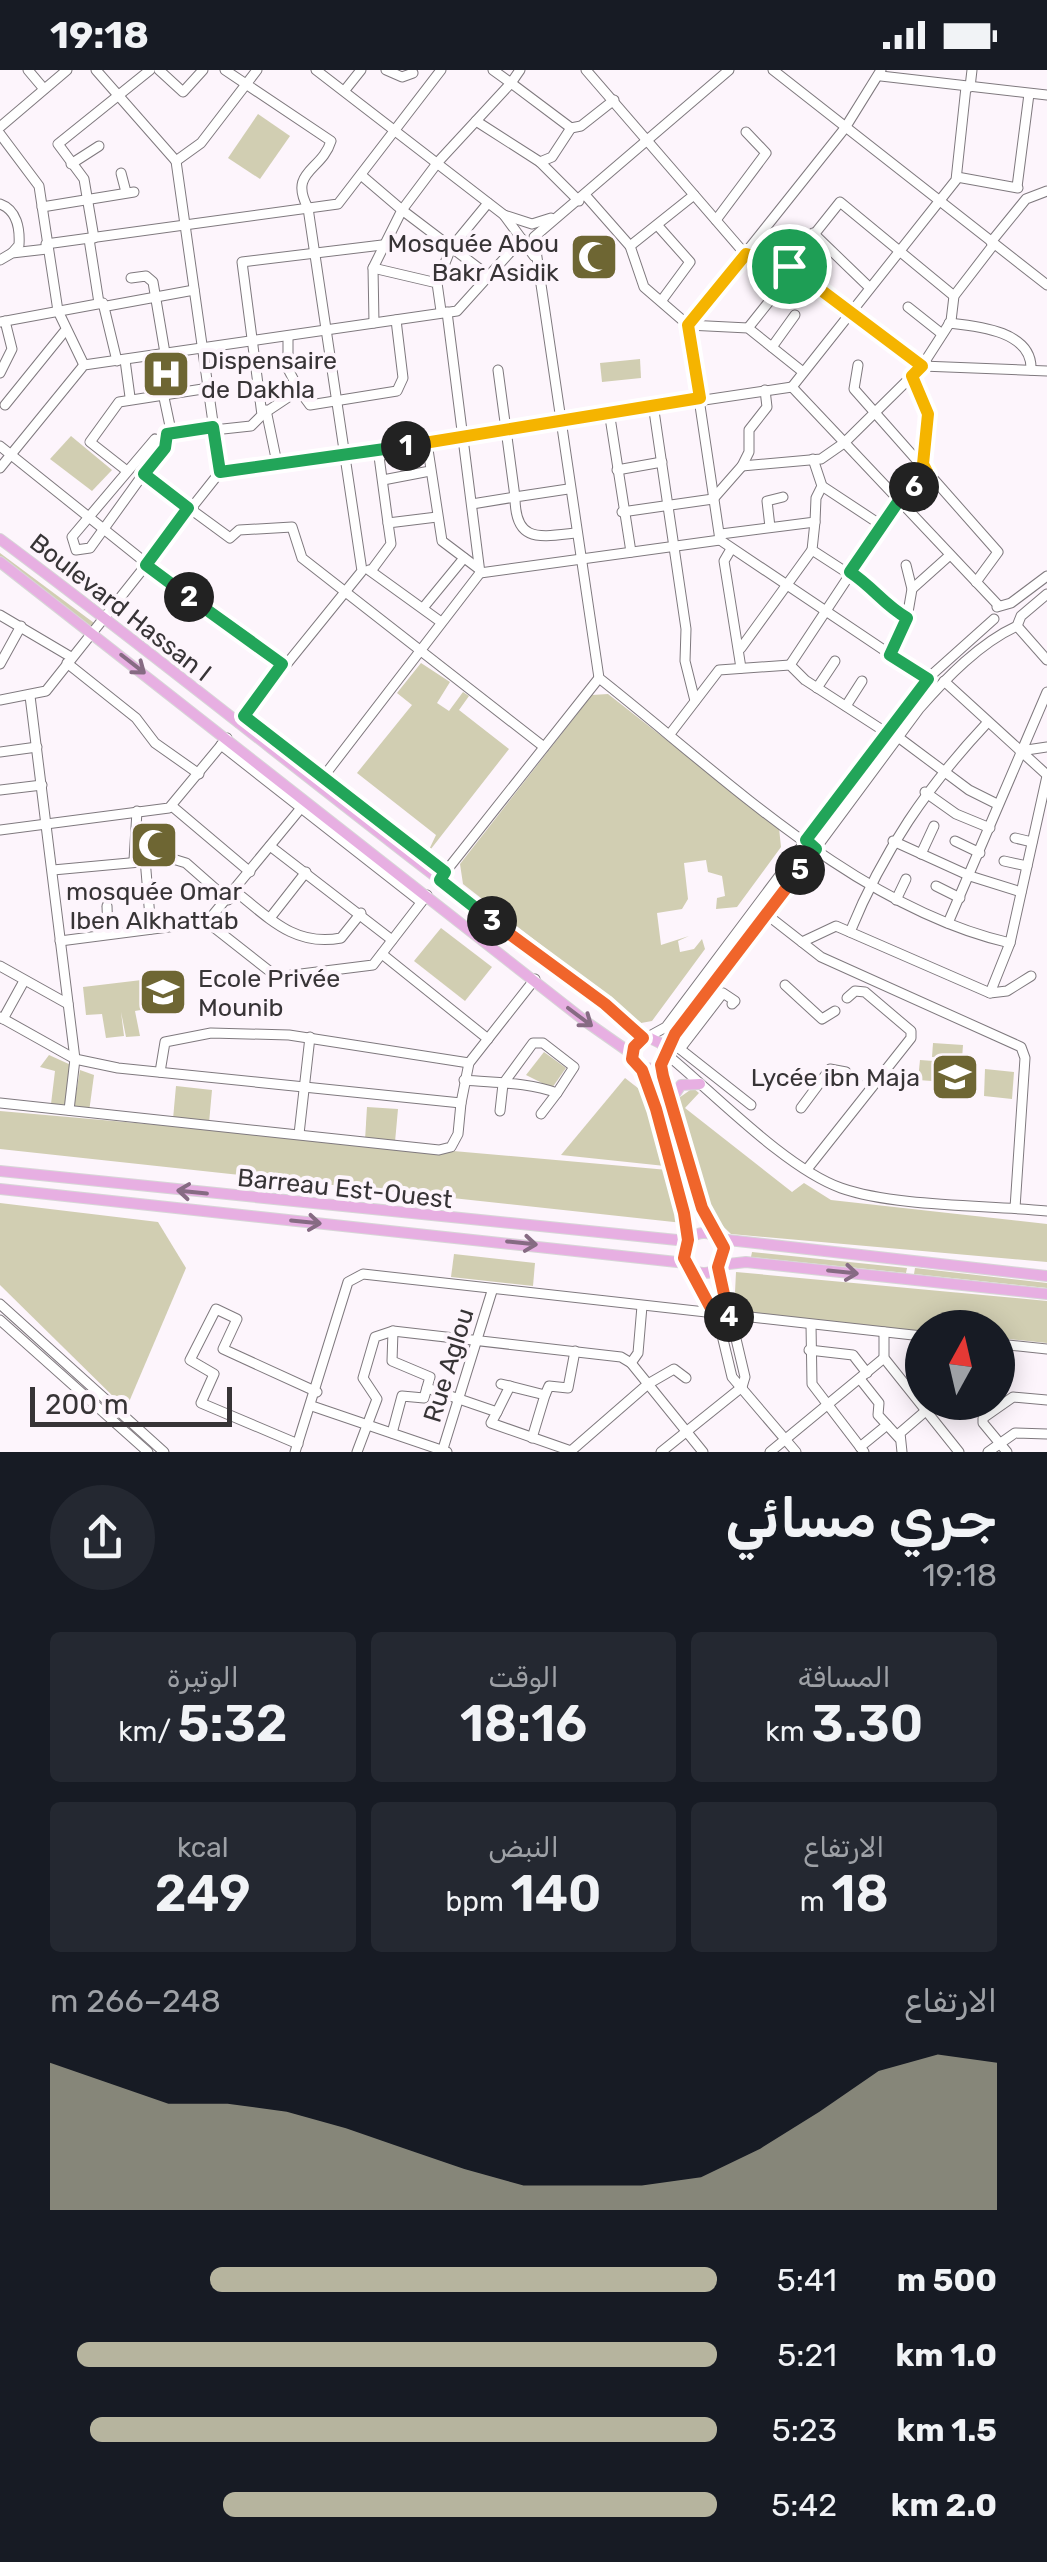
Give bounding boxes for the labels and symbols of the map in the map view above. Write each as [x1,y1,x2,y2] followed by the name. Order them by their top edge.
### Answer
[747,224,832,309] pin
[388,229,559,287] place label: Mosquée Abou Bakr Asidik
[568,231,620,283] mosque icon: Mosquée Abou Bakr Asidik
[201,346,337,404] place label: Dispensaire de Dakhla
[140,348,192,400] hospital icon: Dispensaire de Dakhla
[381,421,431,471] pin: 1
[889,462,939,512] pin: 6
[24,528,217,687] street label: Boulevard Hassan I
[164,572,214,622] pin: 2
[119,653,145,675] one-way arrow
[128,819,180,871] mosque icon: mosquée Omar Iben Alkhattab
[775,845,825,895] pin: 5
[66,877,242,935] place label: mosquée Omar Iben Alkhattab
[467,896,517,946] pin: 3
[198,964,340,1022] place label: Ecole Privée Mounib
[137,966,189,1018] school or university icon: Ecole Privée Mounib
[566,1006,593,1027] one-way arrow
[929,1051,981,1103] school or university icon: Lycée ibn Maja
[751,1063,920,1092] place label: Lycée ibn Maja
[236,1163,454,1214] street label: Barreau Est-Ouest
[177,1183,209,1202] one-way arrow
[289,1213,321,1232] one-way arrow
[505,1234,538,1253] one-way arrow
[827,1263,859,1282] one-way arrow
[704,1292,754,1342] pin: 4
[417,1305,480,1426] street label: Rue Aglou
[905,1310,1015,1420] north arrow
[30,1382,232,1426] scale bar

